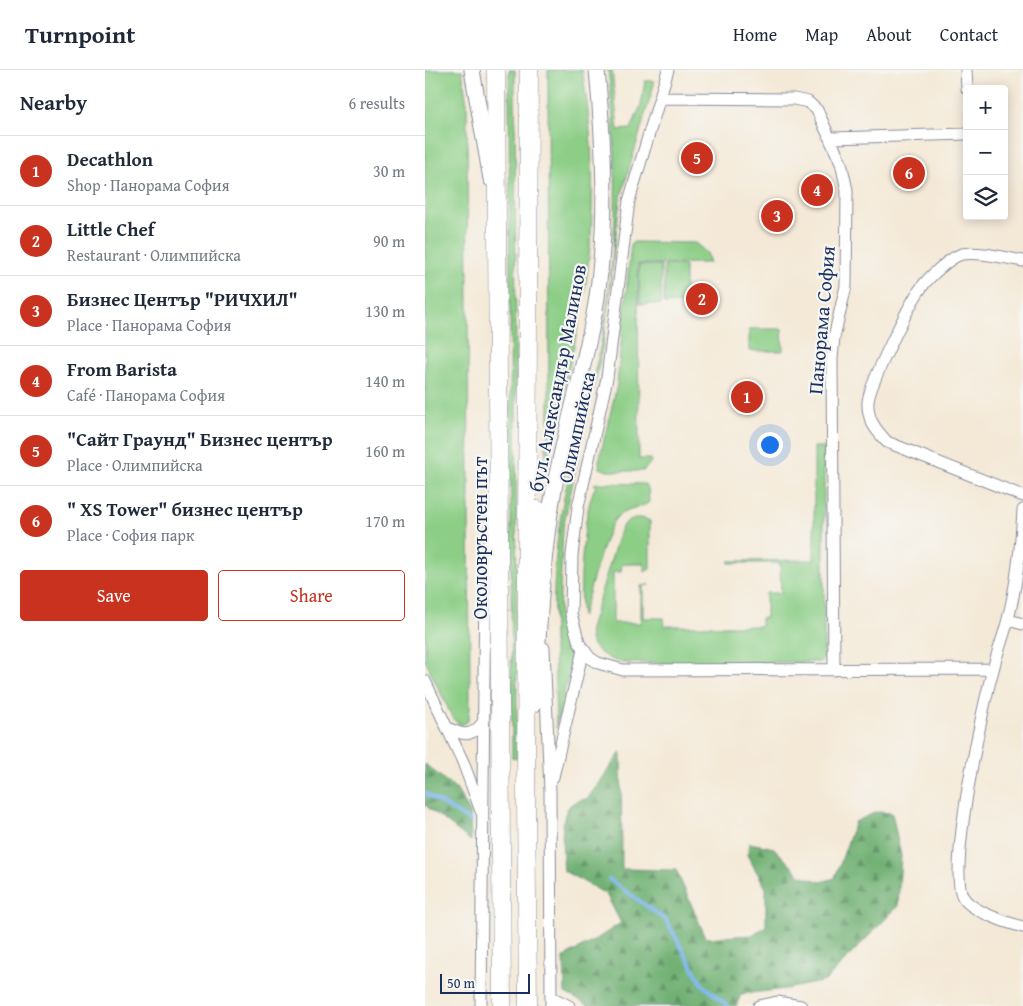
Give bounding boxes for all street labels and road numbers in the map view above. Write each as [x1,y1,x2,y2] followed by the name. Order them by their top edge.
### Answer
[800,244,842,396] street label: Панорама София
[521,262,593,494] street label: бул. Александър Малинов
[550,368,602,485] street label: Олимпийска
[465,456,494,619] street label: Околовръстен път

